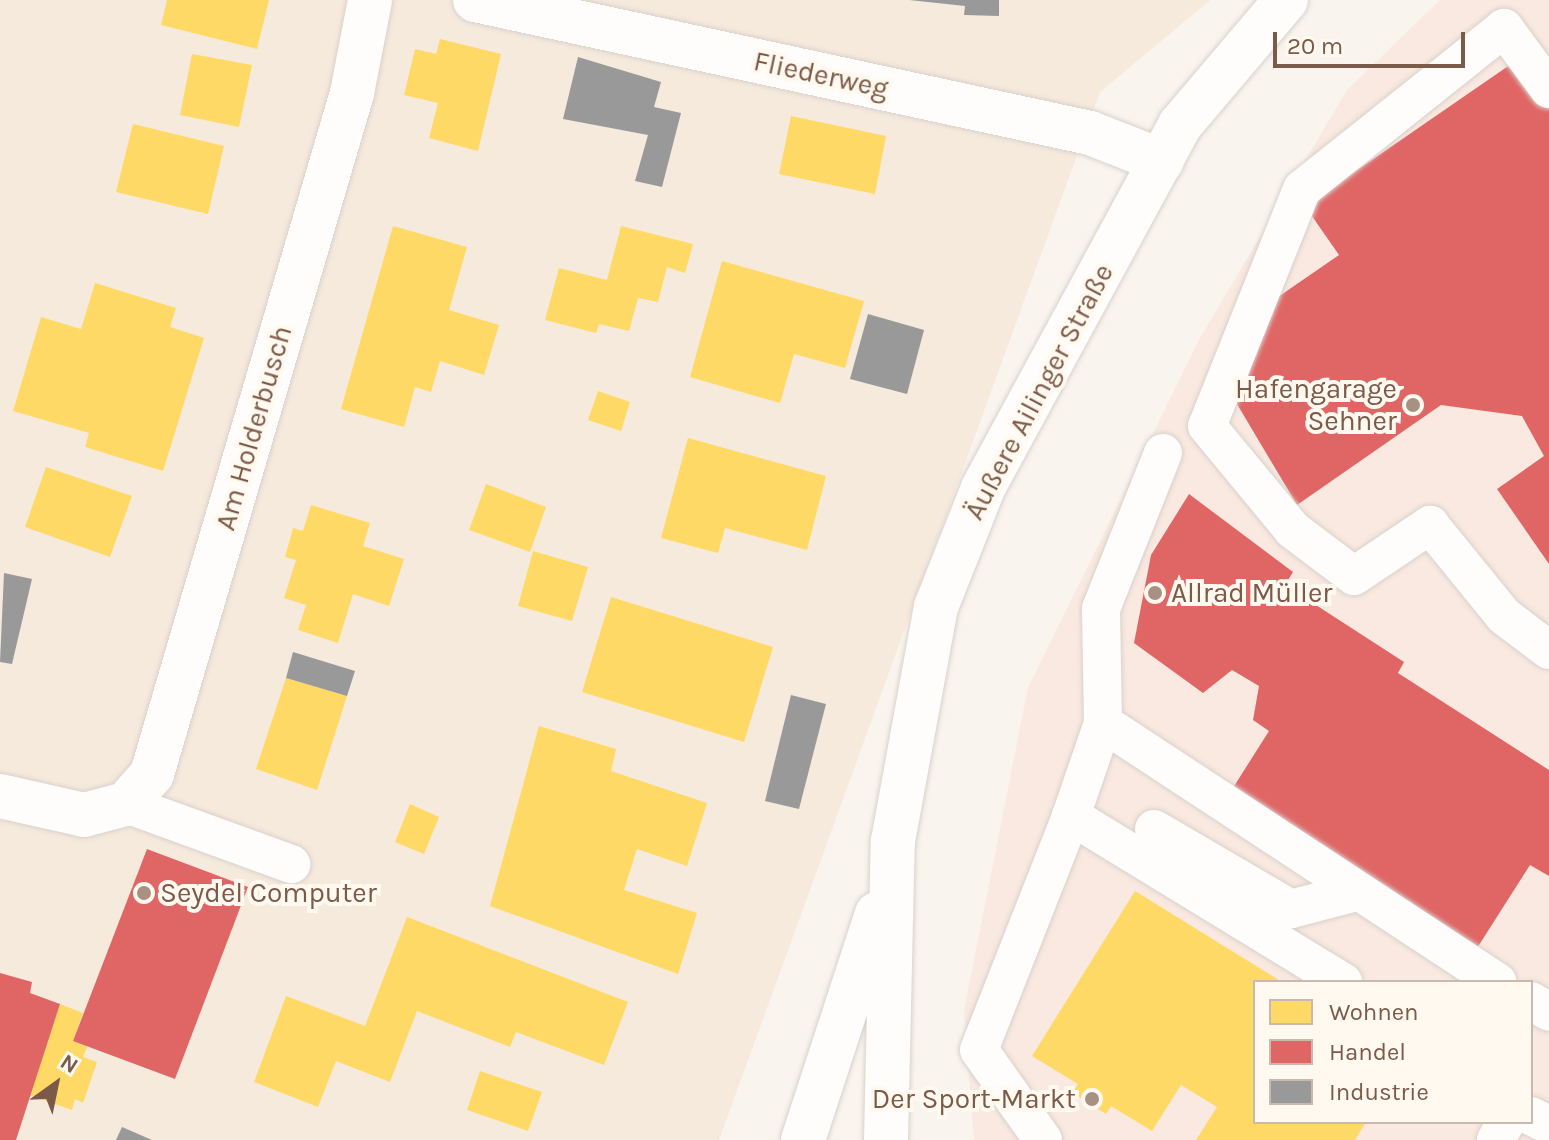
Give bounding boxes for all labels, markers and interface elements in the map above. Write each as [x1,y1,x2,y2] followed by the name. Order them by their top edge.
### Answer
[1277,16,1469,66] scale bar
[1287,32,1343,60] text: 20 m
[751,44,891,106] street label: Fliederweg
[957,258,1121,526] street label: Äußere Ailinger Straße
[209,322,299,534] street label: Am Holderbusch
[1235,372,1397,438] place label: Hafengarage Sehner
[1404,396,1422,414] marker: Hafengarage Sehner
[1171,576,1332,610] place label: Allrad Müller
[1146,584,1164,602] marker: Allrad Müller
[160,876,377,910] place label: Seydel Computer
[135,884,153,902] marker: Seydel Computer
[1253,980,1533,1124] legend
[1329,998,1419,1026] text: Wohnen
[1329,1038,1406,1066] text: Handel
[16,1044,96,1124] north arrow
[55,1049,83,1079] text: N
[1329,1078,1429,1106] text: Industrie
[872,1082,1076,1116] place label: Der Sport-Markt
[1083,1090,1101,1108] marker: Der Sport-Markt

